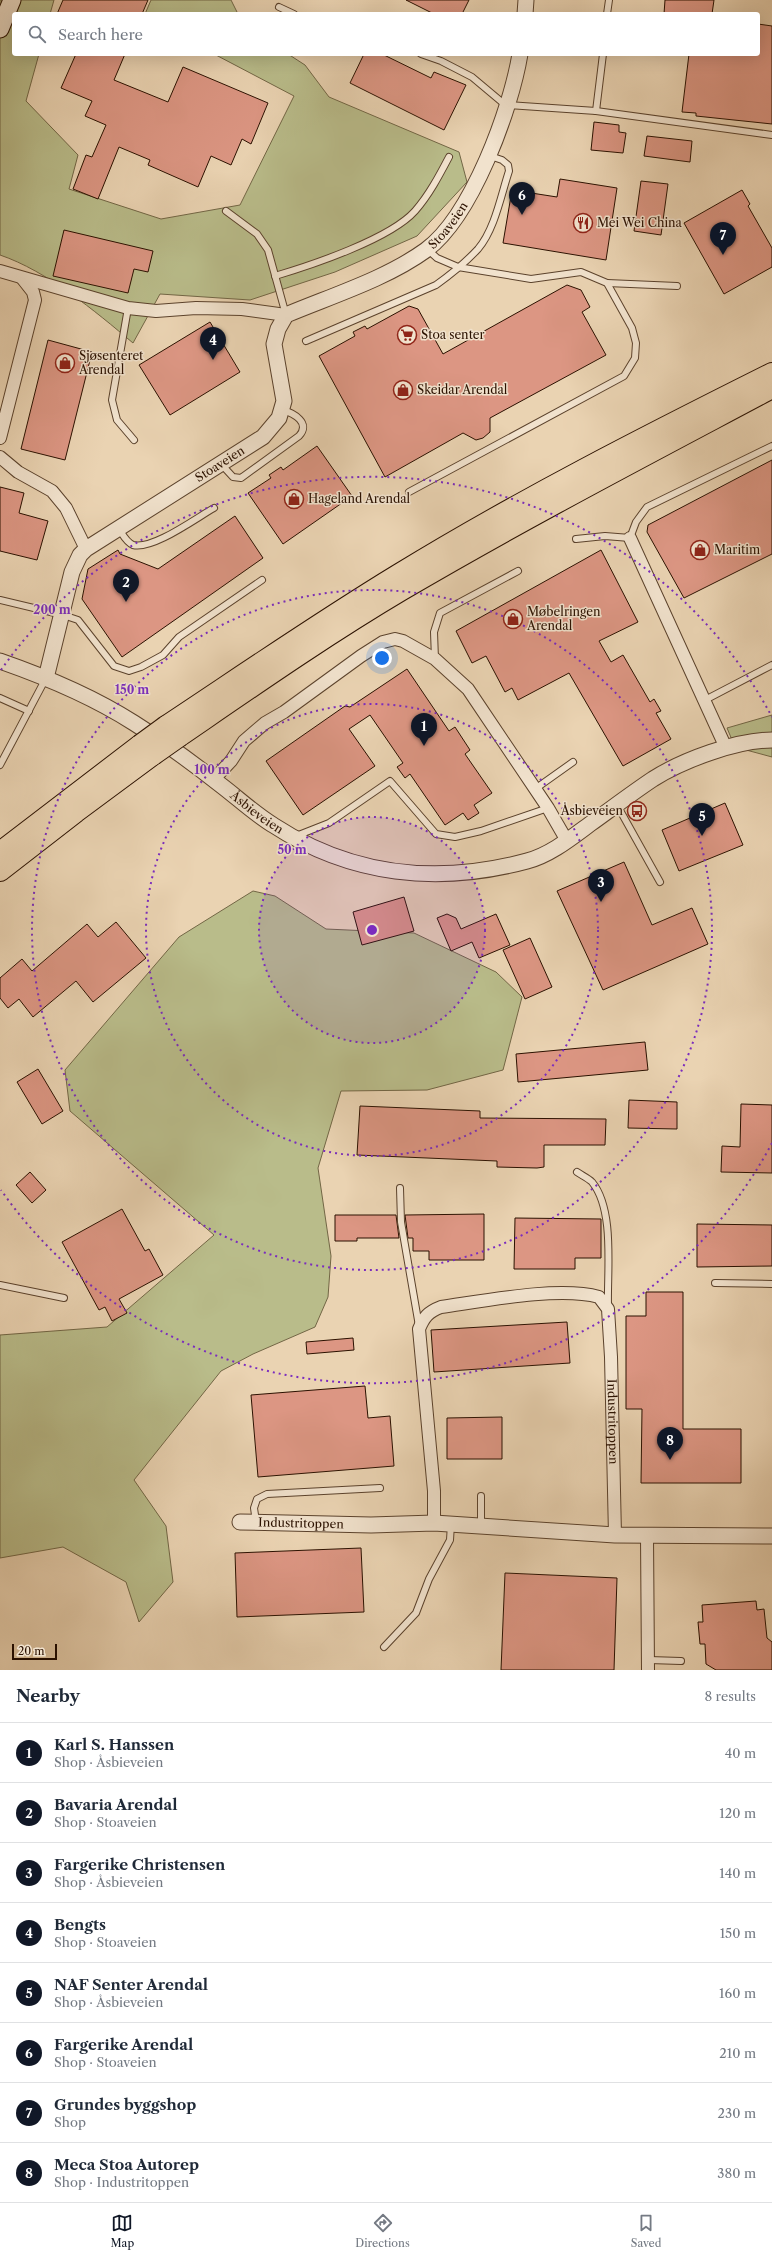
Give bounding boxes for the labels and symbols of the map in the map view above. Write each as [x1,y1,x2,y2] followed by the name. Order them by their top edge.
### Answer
[509,182,535,215] pin: 6
[425,199,471,252] street label: Stoaveien
[572,212,594,234] restaurant icon: Mei Wei China
[597,215,683,230] place label: Mei Wei China
[710,222,736,255] pin: 7
[396,324,418,346] supermarket icon: Stoa senter
[200,327,226,360] pin: 4
[421,327,485,342] place label: Stoa senter
[78,348,144,377] place label: Sjøsenteret Arendal
[54,352,76,374] shop icon: Sjøsenteret Arendal
[392,379,414,401] shop icon: Skeidar Arendal
[417,382,508,397] place label: Skeidar Arendal
[192,442,248,485] street label: Stoaveien
[283,488,305,510] shop icon: Hageland Arendal
[308,491,411,506] place label: Hageland Arendal
[689,539,711,561] shop icon: Maritim
[714,542,760,557] place label: Maritim
[113,569,139,602] pin: 2
[33,602,71,617] text: 200 m
[526,604,601,633] place label: Møbelringen Arendal
[502,608,524,630] shop icon: Møbelringen Arendal
[372,648,392,668] your location
[115,682,149,697] text: 150 m
[411,713,437,746] pin: 1
[194,762,230,777] text: 100 m
[227,786,287,837] street label: Åsbieveien
[626,800,648,822] bus stop icon: Åsbieveien
[560,802,623,818] place label: Åsbieveien
[689,803,715,836] pin: 5
[277,842,307,857] text: 50 m
[588,869,614,902] pin: 3
[365,923,379,937] centre of rings
[604,1379,621,1465] street label: Industritoppen
[657,1427,683,1460] pin: 8
[258,1514,344,1531] street label: Industritoppen
[12,1642,57,1661] scale bar

